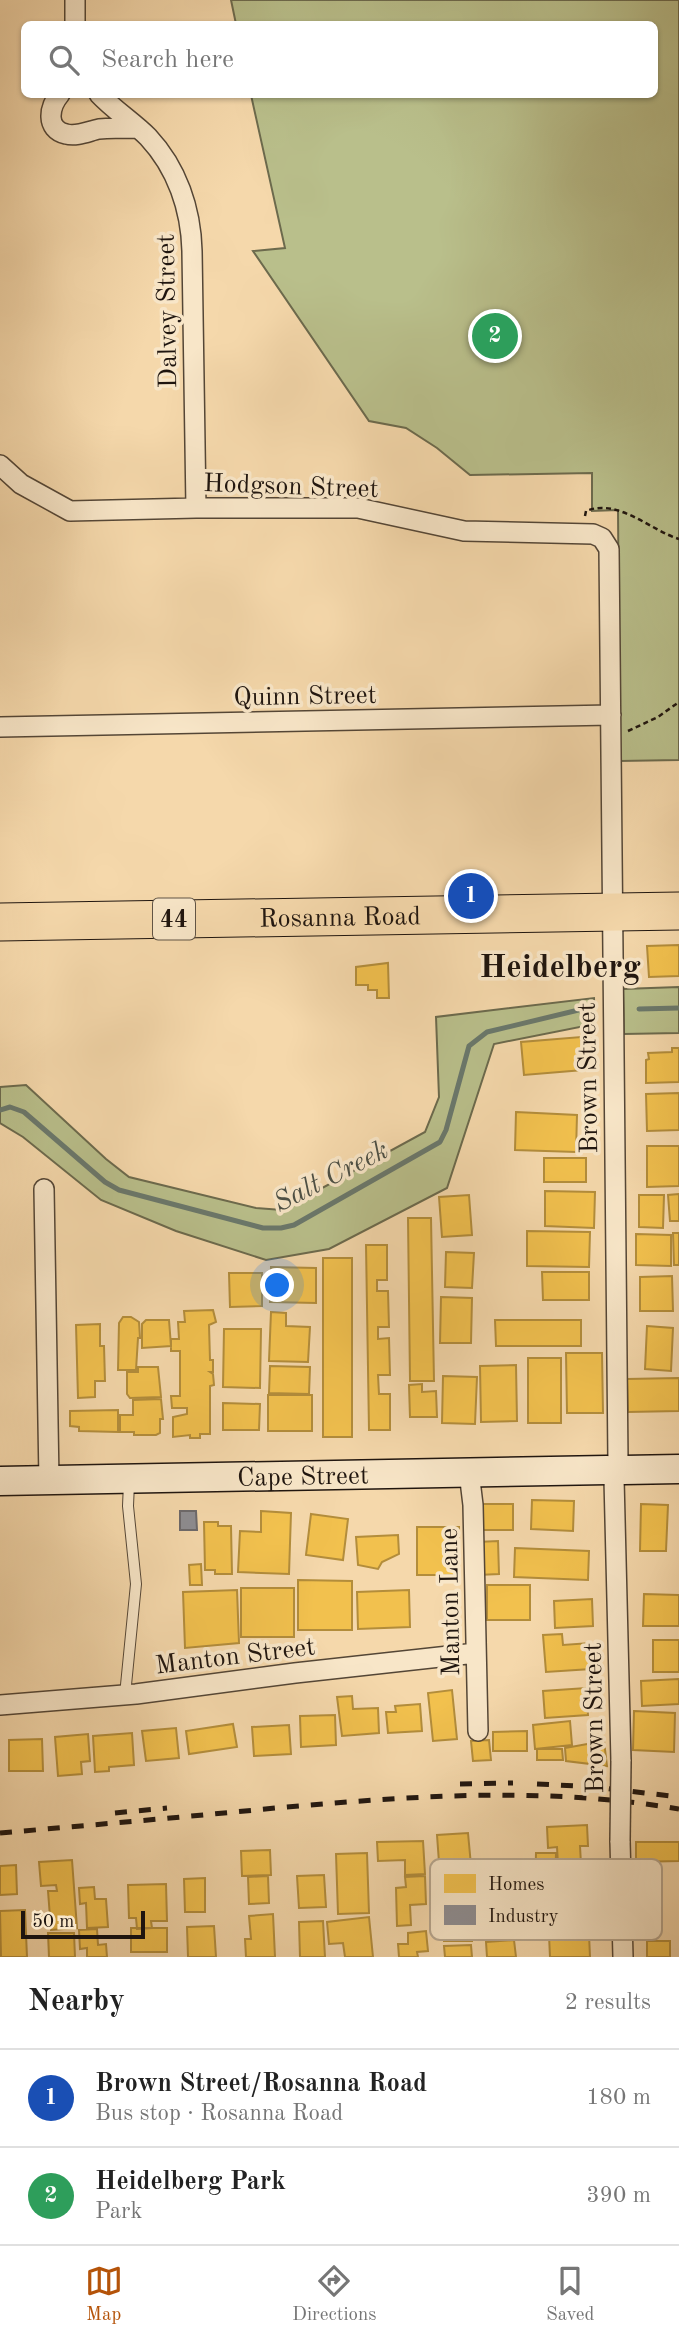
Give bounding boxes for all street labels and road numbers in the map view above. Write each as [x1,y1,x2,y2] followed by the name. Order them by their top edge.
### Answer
[154,233,182,388] street label: Dalvey Street
[203,471,379,503] street label: Hodgson Street
[233,683,377,711] street label: Quinn Street
[153,898,195,939] road number: 44
[259,904,421,933] street label: Rosanna Road
[575,1002,603,1154] street label: Brown Street
[237,1463,369,1492] street label: Cape Street
[437,1528,465,1676] street label: Manton Lane
[154,1634,317,1680] street label: Manton Street
[581,1642,609,1794] street label: Brown Street

